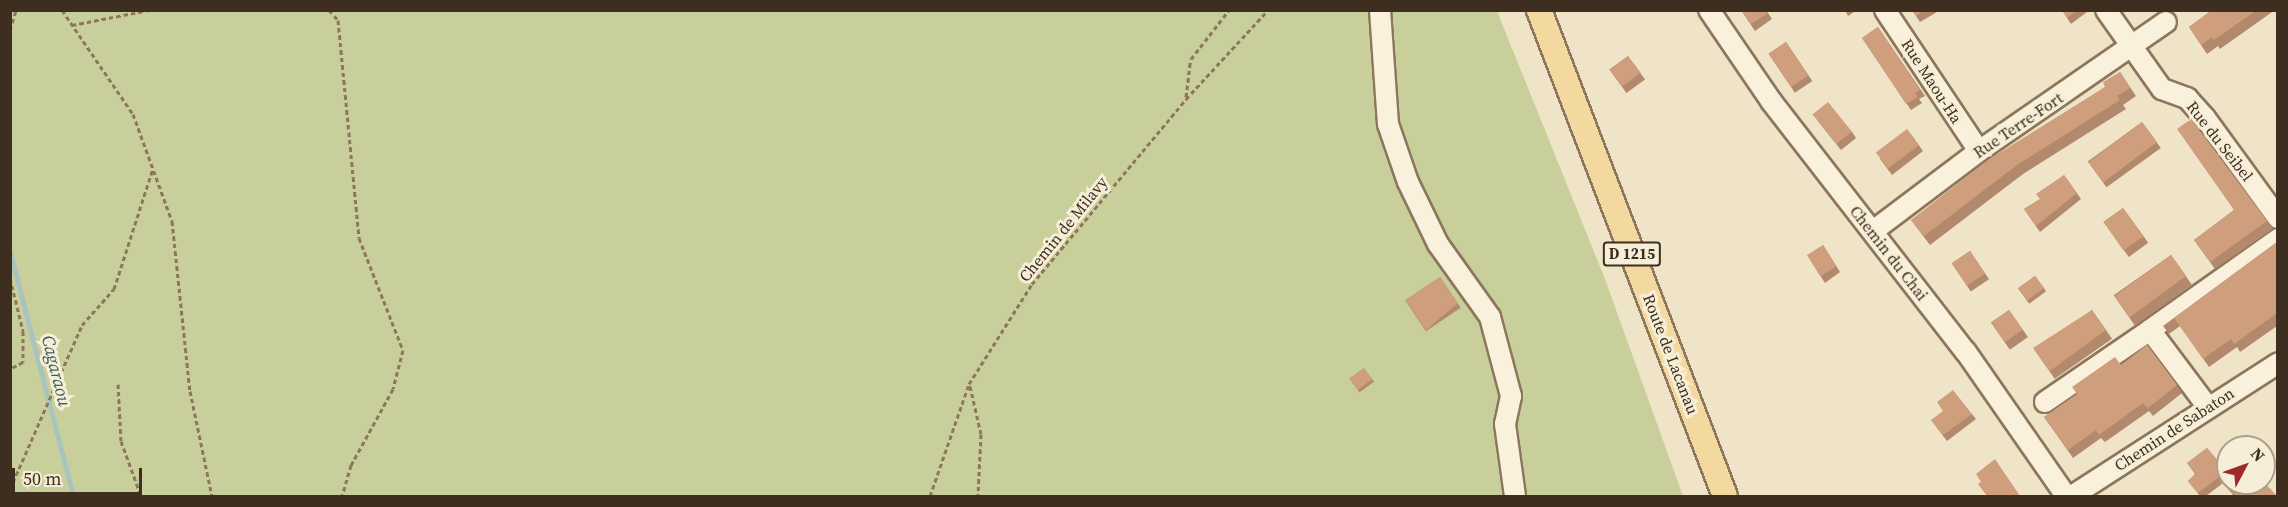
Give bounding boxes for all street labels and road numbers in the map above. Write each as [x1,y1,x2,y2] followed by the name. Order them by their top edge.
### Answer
[1898,35,1966,127] street label: Rue Maou-Ha
[1969,88,2067,162] street label: Rue Terre-Fort
[2183,97,2257,185] street label: Rue du Seibel
[1015,173,1111,285] street label: Chemin de Milavy
[1846,202,1932,304] street label: Chemin du Chai
[1602,242,1662,266] road number: D 1215
[1639,291,1703,417] street label: Route de Lacanau
[2111,383,2237,475] street label: Chemin de Sabaton

